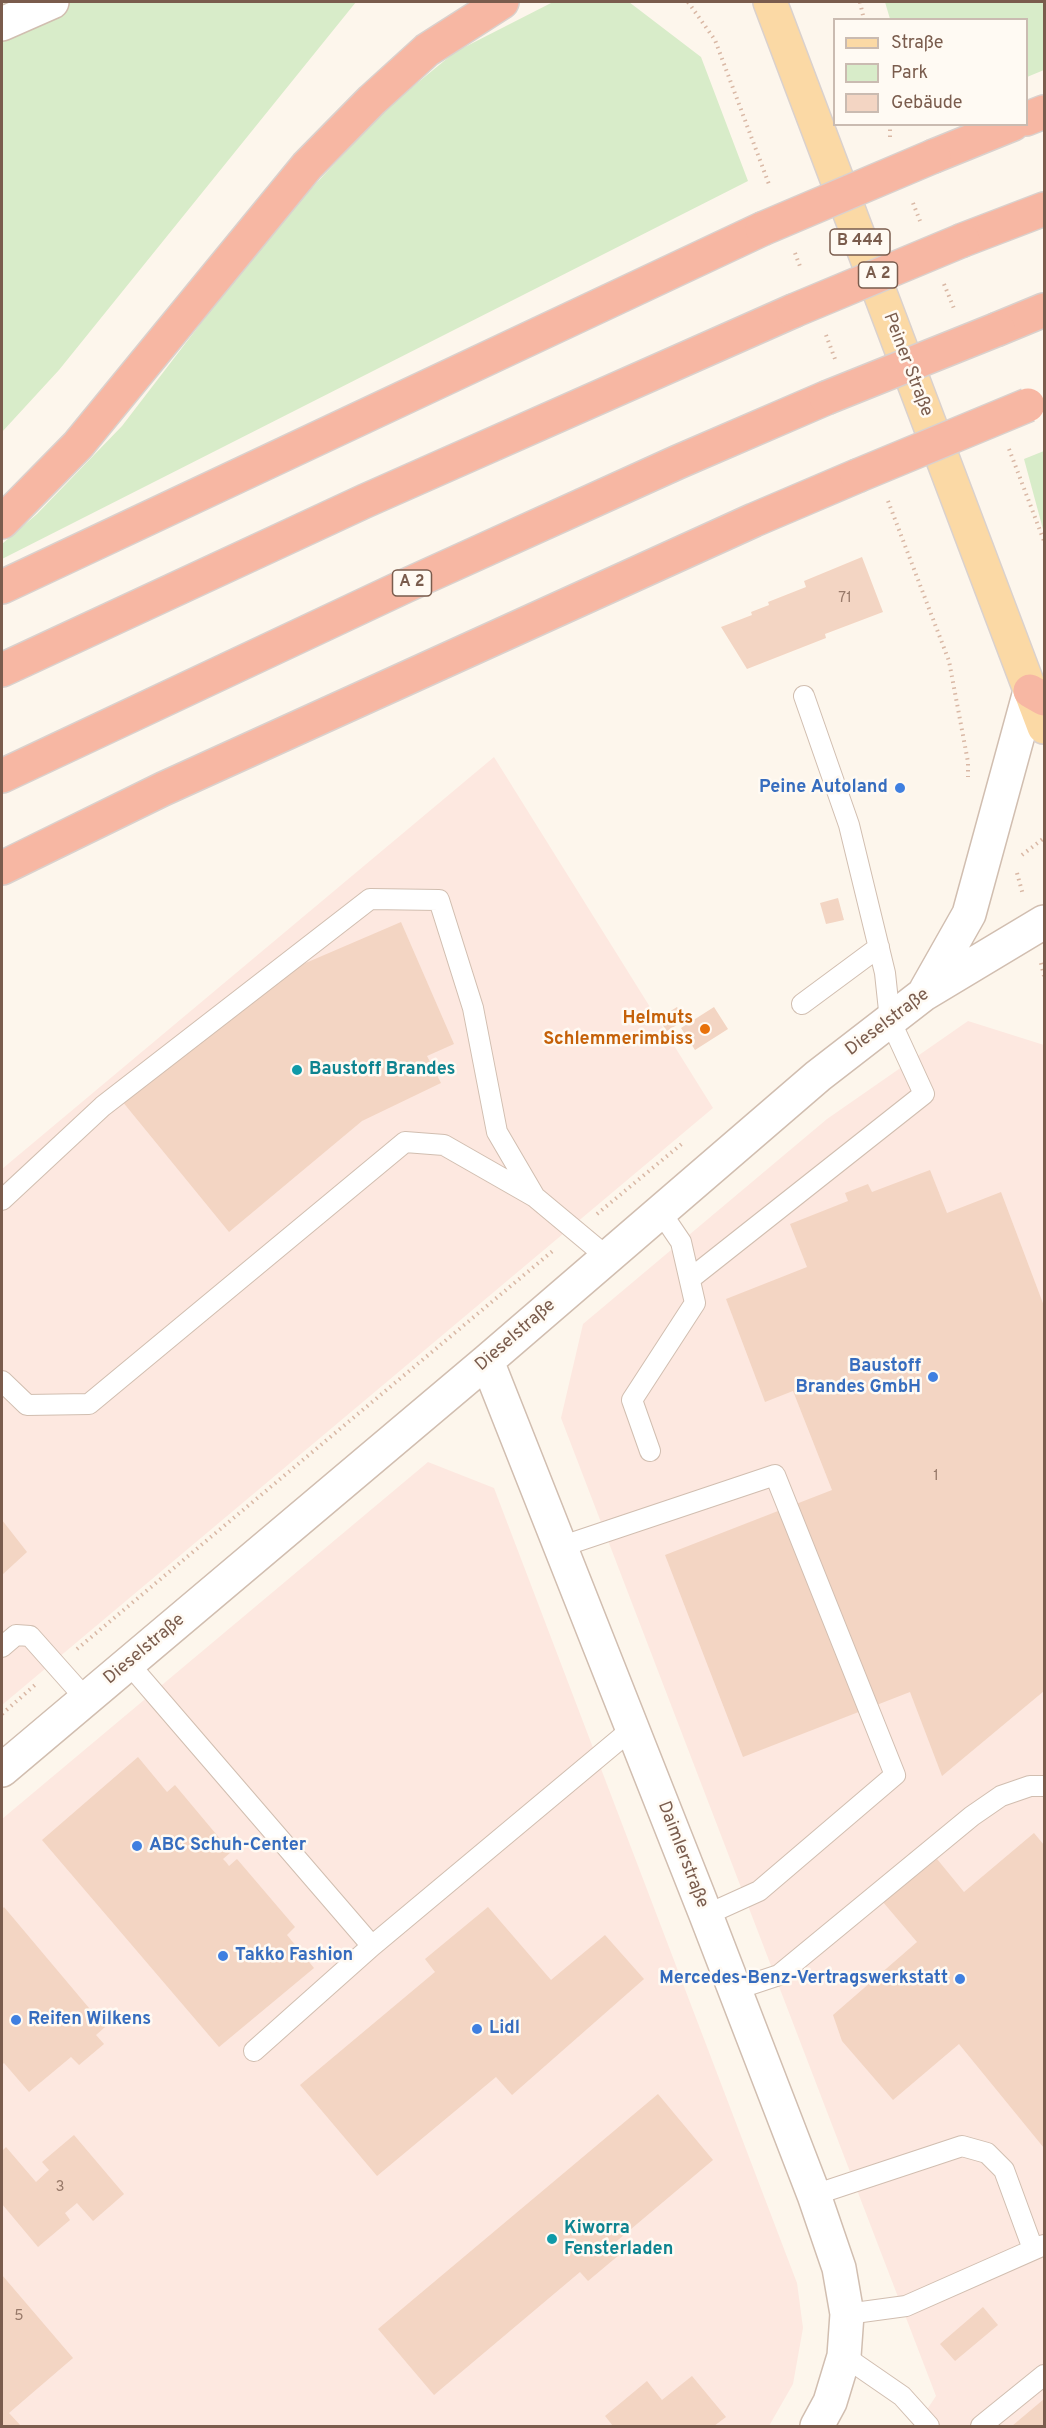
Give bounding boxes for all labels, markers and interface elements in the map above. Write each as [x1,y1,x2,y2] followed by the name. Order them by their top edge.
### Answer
[833,18,1028,126] legend
[891,32,943,55] text: Straße
[891,62,928,85] text: Park
[891,92,963,115] text: Gebäude
[830,229,890,255] road number: B 444
[858,262,898,288] road number: A 2
[877,310,937,420] street label: Peiner Straße
[392,570,432,596] road number: A 2
[838,590,852,608] house number: 71
[759,777,888,799] place label: Peine Autoland
[893,781,907,795] marker: Peine Autoland
[842,985,934,1061] street label: Dieselstraße
[543,1008,693,1050] place label: Helmuts Schlemmerimbiss
[698,1022,712,1036] marker: Helmuts Schlemmerimbiss
[309,1059,455,1081] place label: Baustoff Brandes
[290,1063,304,1077] marker: Baustoff Brandes
[472,1295,560,1377] street label: Dieselstraße
[795,1356,921,1398] place label: Baustoff Brandes GmbH
[926,1370,940,1384] marker: Baustoff Brandes GmbH
[933,1468,939,1486] house number: 1
[100,1610,190,1690] street label: Dieselstraße
[652,1799,712,1911] street label: Daimlerstraße
[149,1835,306,1857] place label: ABC Schuh-Center
[130,1839,144,1853] marker: ABC Schuh-Center
[235,1945,353,1967] place label: Takko Fashion
[216,1949,230,1963] marker: Takko Fashion
[659,1968,948,1990] place label: Mercedes-Benz-Vertragswerkstatt
[953,1972,967,1986] marker: Mercedes-Benz-Vertragswerkstatt
[28,2009,151,2031] place label: Reifen Wilkens
[9,2013,23,2027] marker: Reifen Wilkens
[489,2018,520,2040] place label: Lidl
[470,2022,484,2036] marker: Lidl
[55,2179,65,2197] house number: 3
[564,2218,673,2260] place label: Kiworra Fensterladen
[545,2232,559,2246] marker: Kiworra Fensterladen
[14,2308,24,2326] house number: 5

